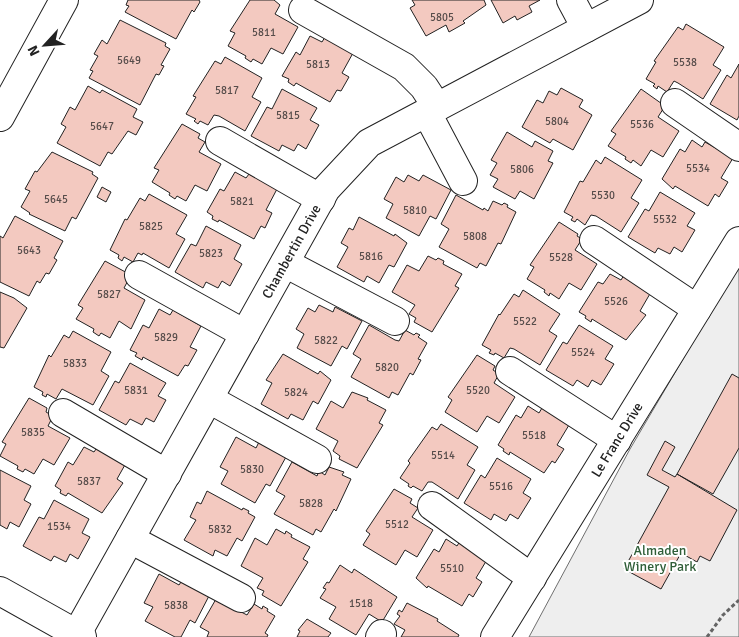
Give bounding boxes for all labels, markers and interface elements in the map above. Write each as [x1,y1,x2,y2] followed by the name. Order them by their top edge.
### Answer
[430,11,454,24] house number: 5805
[20,20,70,70] north arrow
[252,26,276,39] house number: 5811
[24,42,44,59] text: N
[117,54,141,67] house number: 5649
[673,56,697,69] house number: 5538
[306,58,330,71] house number: 5813
[215,84,239,97] house number: 5817
[276,109,300,122] house number: 5815
[545,115,569,128] house number: 5804
[630,118,654,131] house number: 5536
[90,120,114,133] house number: 5647
[686,162,710,175] house number: 5534
[510,163,534,176] house number: 5806
[591,189,615,202] house number: 5530
[44,193,68,206] house number: 5645
[230,195,254,208] house number: 5821
[258,201,324,301] street label: Chambertin Drive
[403,204,427,217] house number: 5810
[653,213,677,226] house number: 5532
[139,220,163,233] house number: 5825
[463,230,487,243] house number: 5808
[17,244,41,257] house number: 5643
[199,247,223,260] house number: 5823
[359,250,383,263] house number: 5816
[549,251,573,264] house number: 5528
[97,288,121,301] house number: 5827
[604,295,628,308] house number: 5526
[513,315,537,328] house number: 5522
[154,331,178,344] house number: 5829
[314,334,338,347] house number: 5822
[571,346,595,359] house number: 5524
[63,357,87,370] house number: 5833
[375,361,399,374] house number: 5820
[124,384,148,397] house number: 5831
[466,384,490,397] house number: 5520
[284,386,308,399] house number: 5824
[587,399,646,480] street label: Le Franc Drive
[21,426,45,439] house number: 5835
[522,429,546,442] house number: 5518
[431,449,455,462] house number: 5514
[240,463,264,476] house number: 5830
[77,475,101,488] house number: 5837
[489,480,513,493] house number: 5516
[299,497,323,510] house number: 5828
[385,518,409,531] house number: 5512
[47,520,71,533] house number: 1534
[208,523,232,536] house number: 5832
[624,542,696,575] park label: Almaden Winery Park
[440,562,464,575] house number: 5510
[349,597,373,610] house number: 1518
[164,599,188,612] house number: 5838

